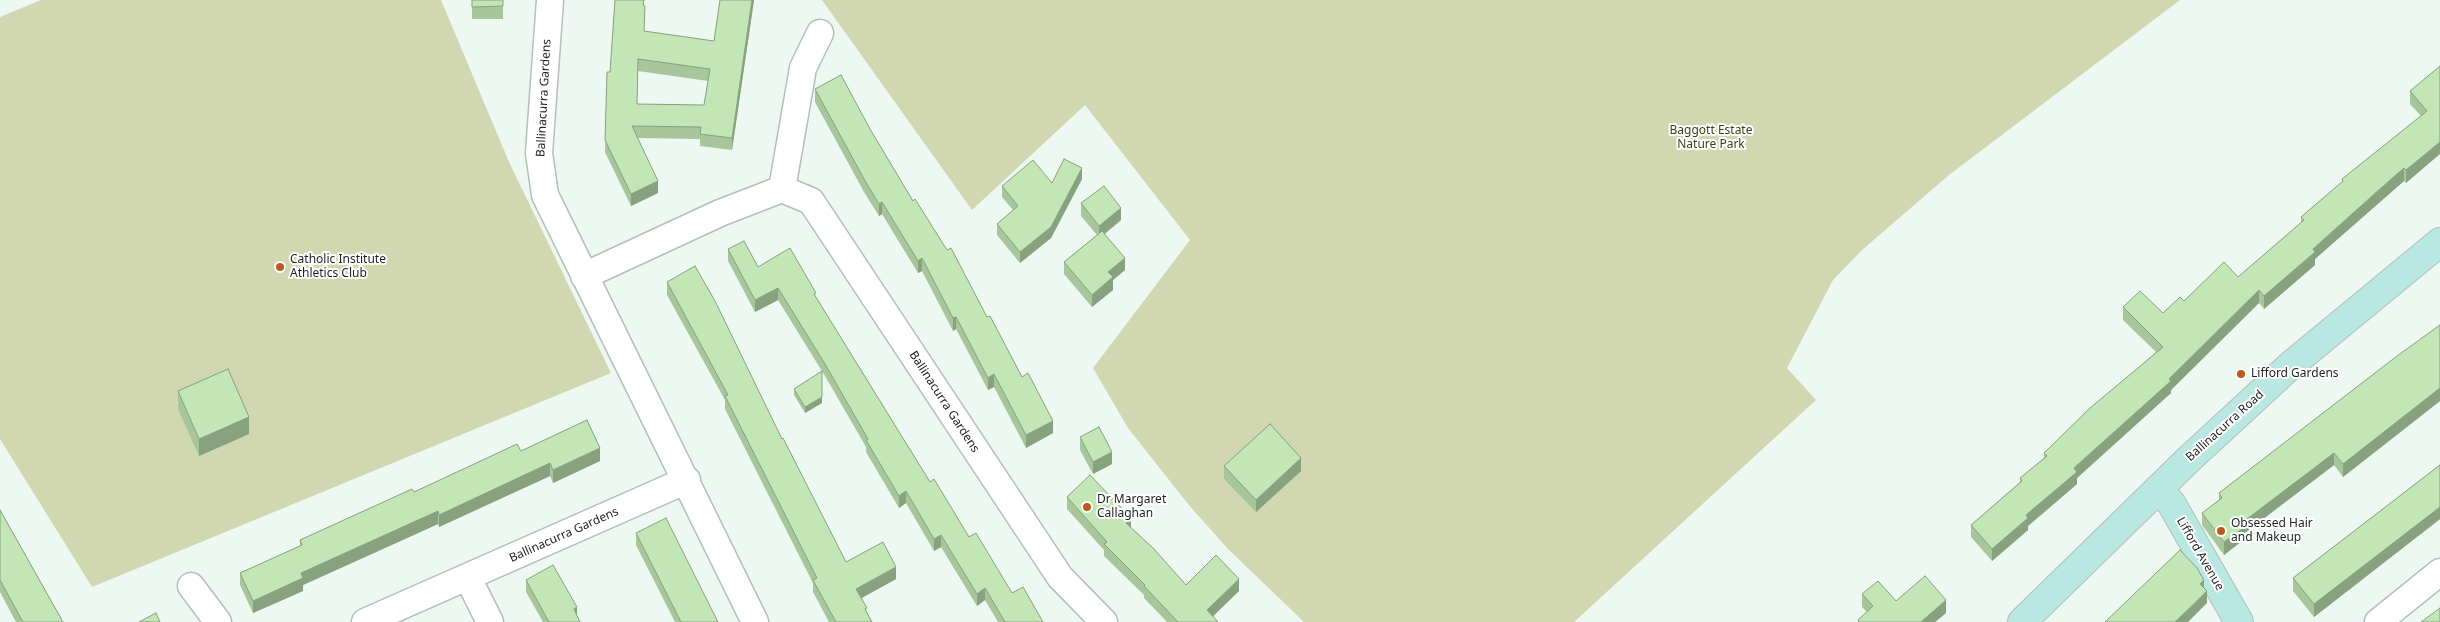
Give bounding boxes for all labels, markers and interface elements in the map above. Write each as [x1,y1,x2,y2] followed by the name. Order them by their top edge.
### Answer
[534,39,554,157] street label: Ballinacurra Gardens
[1670,124,1752,152] park label: Baggott Estate Nature Park
[290,253,386,281] place label: Catholic Institute Athletics Club
[274,261,286,273] marker: Catholic Institute Athletics Club
[906,349,982,455] street label: Ballinacurra Gardens
[2251,367,2339,381] place label: Lifford Gardens
[2235,368,2247,380] marker: Lifford Gardens
[2183,387,2267,465] street label: Ballinacurra Road
[1097,493,1166,521] place label: Dr Margaret Callaghan
[1081,501,1093,513] marker: Dr Margaret Callaghan
[507,504,621,566] street label: Ballinacurra Gardens
[2173,515,2227,593] street label: Lifford Avenue
[2231,517,2313,545] place label: Obsessed Hair and Makeup
[2215,525,2227,537] marker: Obsessed Hair and Makeup

